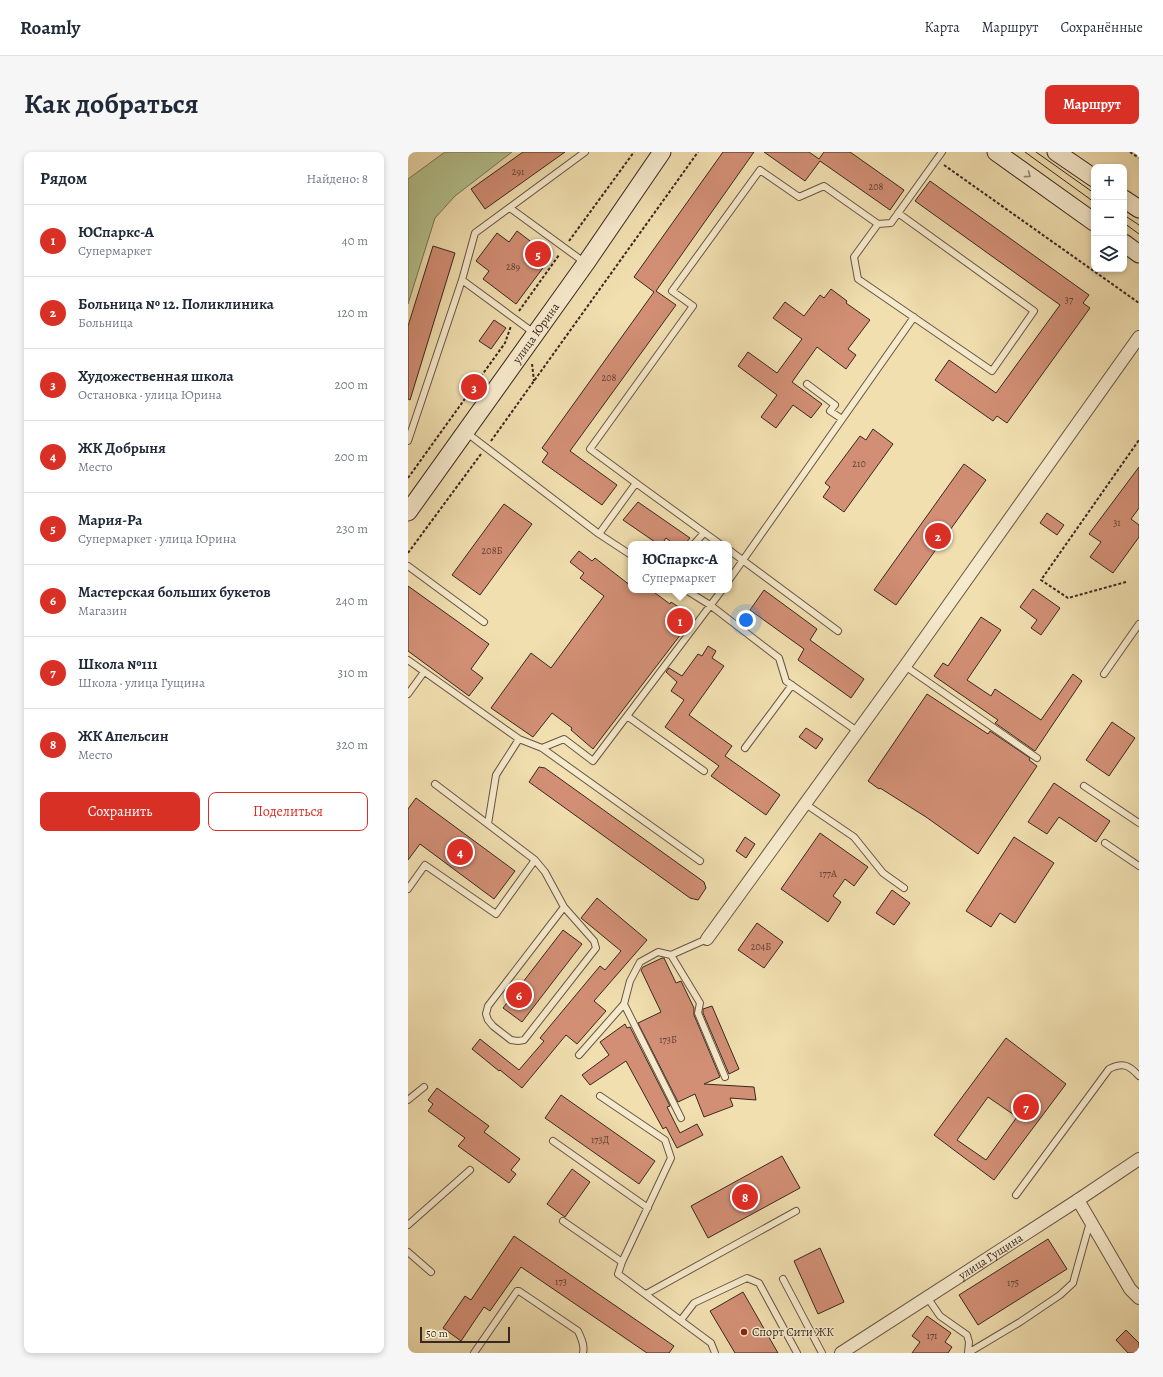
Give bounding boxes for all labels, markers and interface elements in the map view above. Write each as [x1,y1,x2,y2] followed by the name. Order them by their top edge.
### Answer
[20,15,80,41] text: Roamly
[925,18,960,37] text: Карта
[982,18,1038,37] text: Маршрут
[1060,18,1143,37] text: Сохранённые
[24,85,199,123] text: Как добраться
[1045,85,1139,124] button: Маршрут
[1091,164,1127,272] map controls
[1091,164,1127,200] button: +
[512,165,525,178] house number: 291
[40,167,87,190] text: Рядом
[306,170,368,187] text: Найдено: 8
[1024,170,1031,178] one-way arrow
[869,180,884,193] house number: 208
[1091,200,1127,236] button: −
[78,222,154,242] text: ЮСпаркс-А
[51,232,55,249] text: 1
[342,232,368,249] text: 40 m
[1091,236,1127,272] button: layers
[525,239,551,269] pin: 5
[78,242,152,259] text: Супермаркет
[506,260,521,273] house number: 289
[1065,293,1074,306] house number: 37
[78,294,274,314] text: Больница № 12. Поликлиника
[508,299,563,367] street label: улица Юрина
[50,304,56,321] text: 2
[337,304,368,321] text: 120 m
[78,314,133,331] text: Больница
[78,366,234,386] text: Художественная школа
[602,371,617,384] house number: 208
[461,372,487,402] pin: 3
[50,376,56,393] text: 3
[335,376,368,393] text: 200 m
[78,386,222,403] text: Остановка · улица Юрина
[78,438,166,458] text: ЖК Добрыня
[50,448,56,465] text: 4
[335,448,368,465] text: 200 m
[852,457,866,470] house number: 210
[78,458,113,475] text: Место
[78,510,142,530] text: Мария-Ра
[1113,516,1121,529] house number: 31
[50,520,56,537] text: 5
[336,520,368,537] text: 230 m
[925,521,951,551] pin: 2
[78,530,236,547] text: Супермаркет · улица Юрина
[628,541,732,593] popup
[482,544,502,557] house number: 208Б
[642,549,718,569] text: ЮСпаркс-А
[642,569,716,586] text: Супермаркет
[78,582,271,602] text: Мастерская больших букетов
[50,592,56,609] text: 6
[336,592,368,609] text: 240 m
[78,602,127,619] text: Магазин
[667,606,693,636] pin: 1
[736,610,756,630] your location
[78,654,158,674] text: Школа №111
[50,664,56,681] text: 7
[338,664,368,681] text: 310 m
[78,674,205,691] text: Школа · улица Гущина
[78,726,168,746] text: ЖК Апельсин
[50,736,56,753] text: 8
[336,736,368,753] text: 320 m
[78,746,113,763] text: Место
[40,792,200,831] button: Сохранить
[208,792,368,831] button: Поделиться
[447,837,473,867] pin: 4
[819,867,837,880] house number: 177А
[751,940,771,953] house number: 204Б
[506,980,532,1010] pin: 6
[659,1033,677,1046] house number: 173Б
[1013,1092,1039,1122] pin: 7
[591,1133,609,1146] house number: 173Д
[732,1182,758,1212] pin: 8
[954,1229,1026,1284] street label: улица Гущина
[555,1275,567,1288] house number: 173
[1007,1276,1019,1289] house number: 175
[752,1324,834,1340] place label: Спорт Сити ЖК
[420,1325,510,1344] scale bar
[426,1326,448,1341] text: 50 m
[739,1327,749,1337] marker: Спорт Сити ЖК
[926,1329,938,1342] house number: 171

